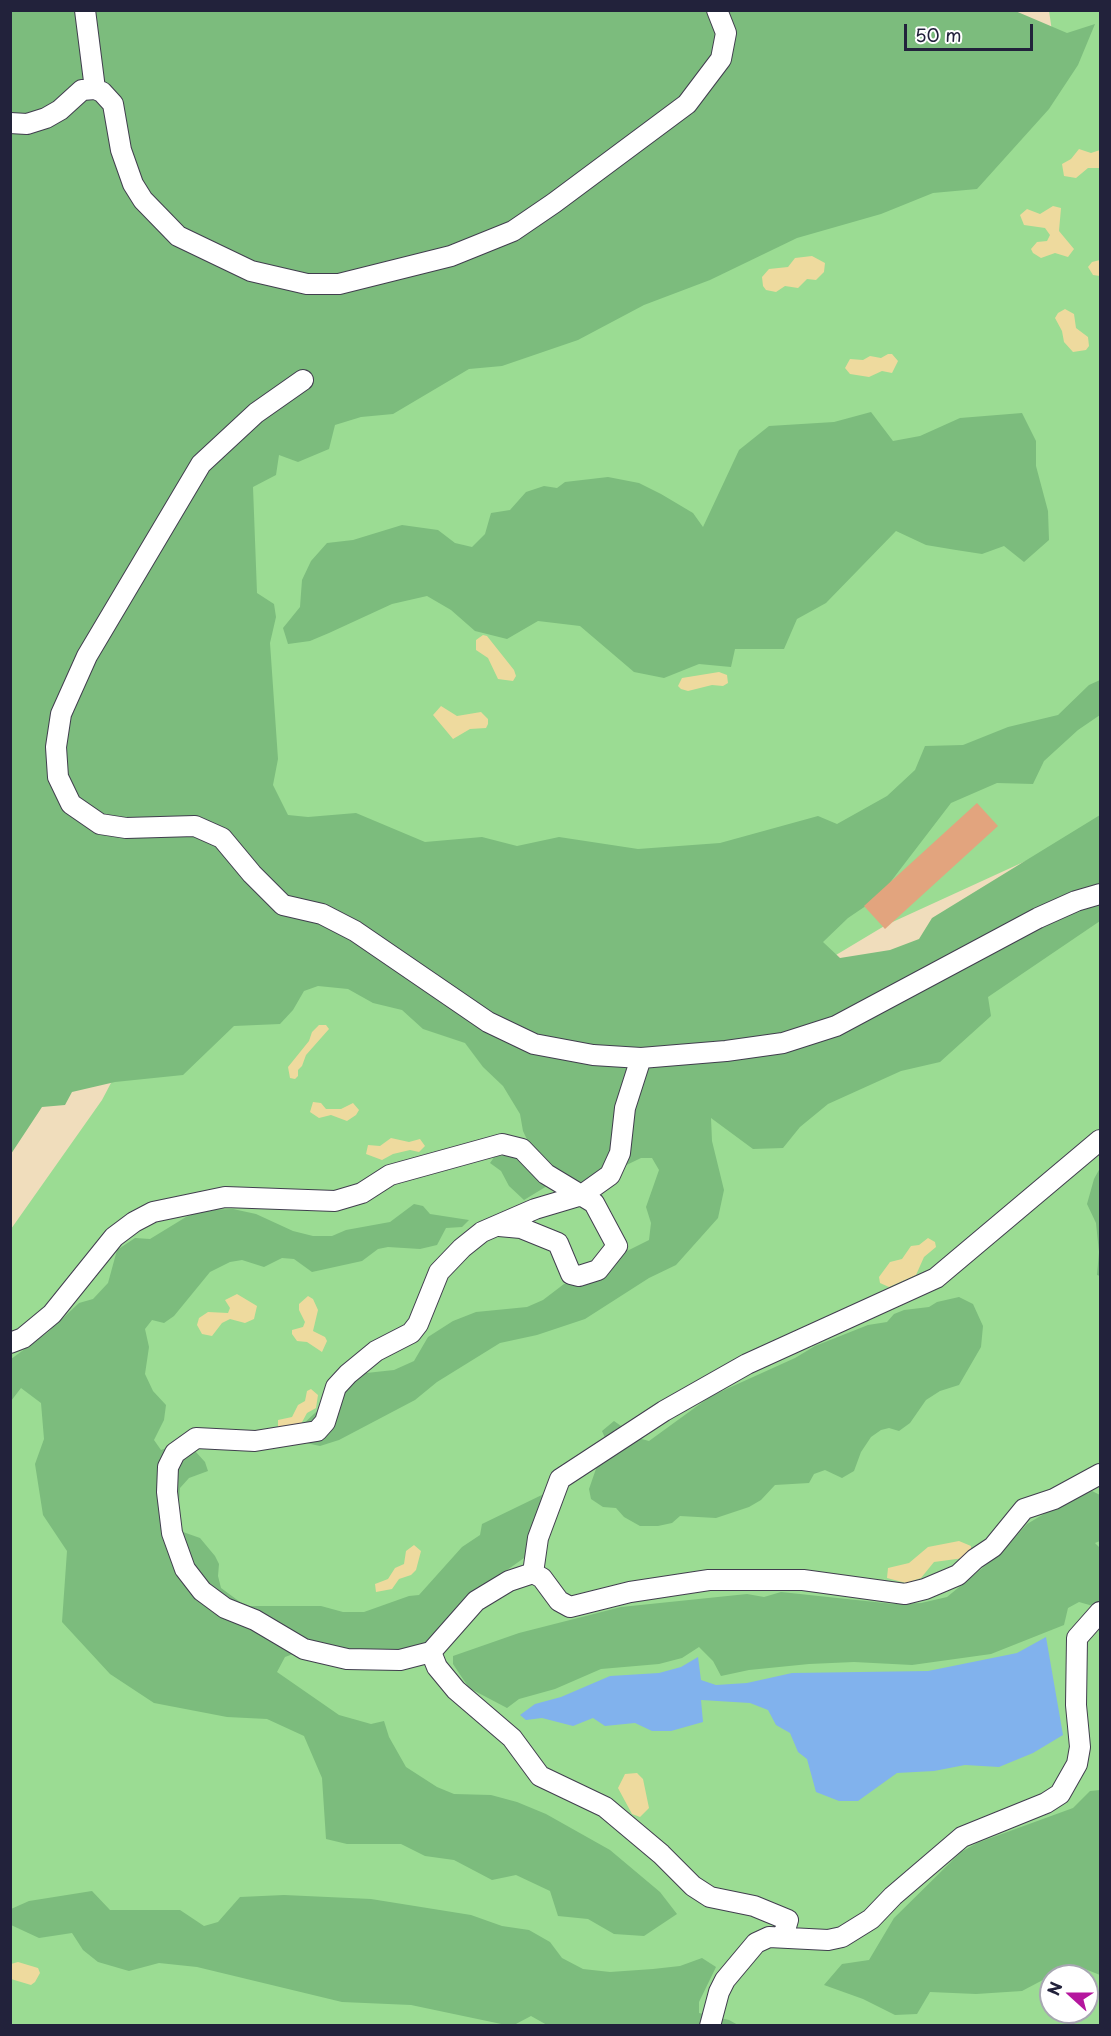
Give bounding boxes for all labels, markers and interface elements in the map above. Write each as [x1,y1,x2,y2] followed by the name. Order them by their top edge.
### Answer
[907,12,1036,50] scale bar
[915,21,962,48] text: 50 m
[1039,1964,1099,2024] north arrow
[1041,1978,1068,1998] text: N

